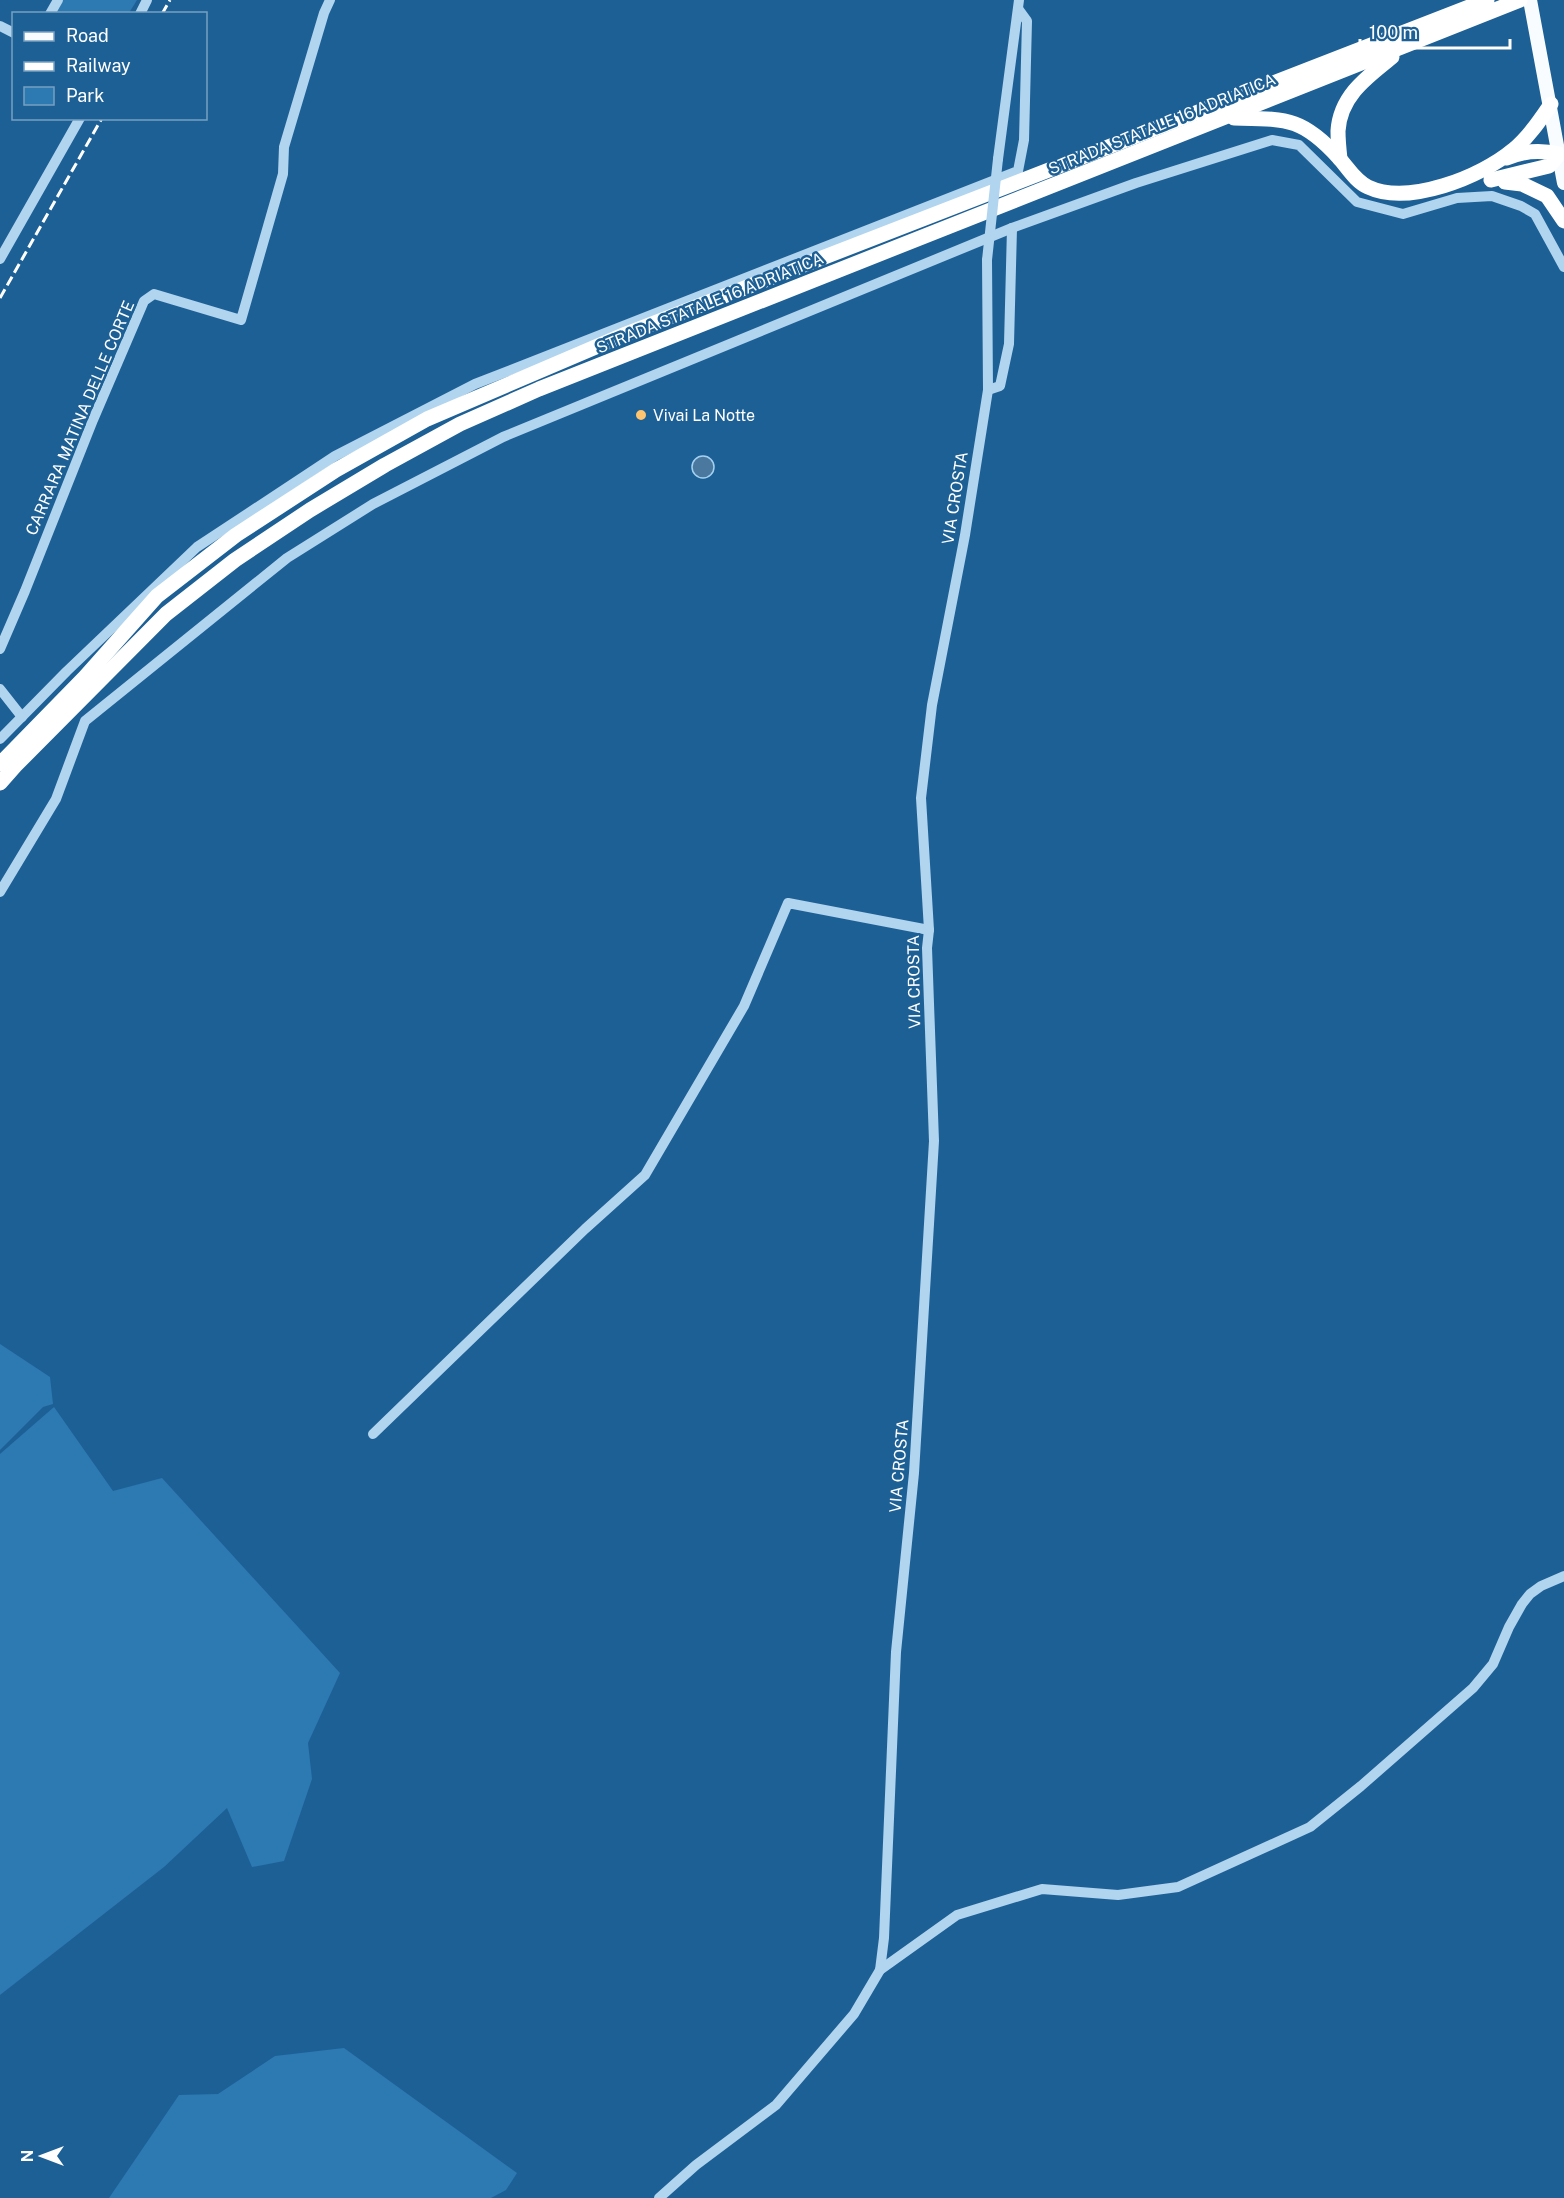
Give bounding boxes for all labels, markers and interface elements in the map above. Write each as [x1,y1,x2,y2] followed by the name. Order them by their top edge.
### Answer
[12,12,207,120] legend
[1360,12,1510,50] scale bar
[1369,22,1418,43] text: 100 m
[66,25,109,46] text: Road
[66,55,131,76] text: Railway
[1046,70,1278,178] street label: STRADA STATALE 16 ADRIATICA
[66,85,104,106] text: Park
[594,249,826,357] street label: STRADA STATALE 16 ADRIATICA
[22,298,138,538] street label: CARRARA MATINA DELLE CORTE
[653,406,755,425] place label: Vivai La Notte
[634,408,648,422] marker: Vivai La Notte
[938,450,972,546] street label: VIA CROSTA
[904,935,924,1029] street label: VIA CROSTA
[885,1418,913,1514] street label: VIA CROSTA
[12,2126,72,2186] north arrow
[18,2150,37,2162] text: N

